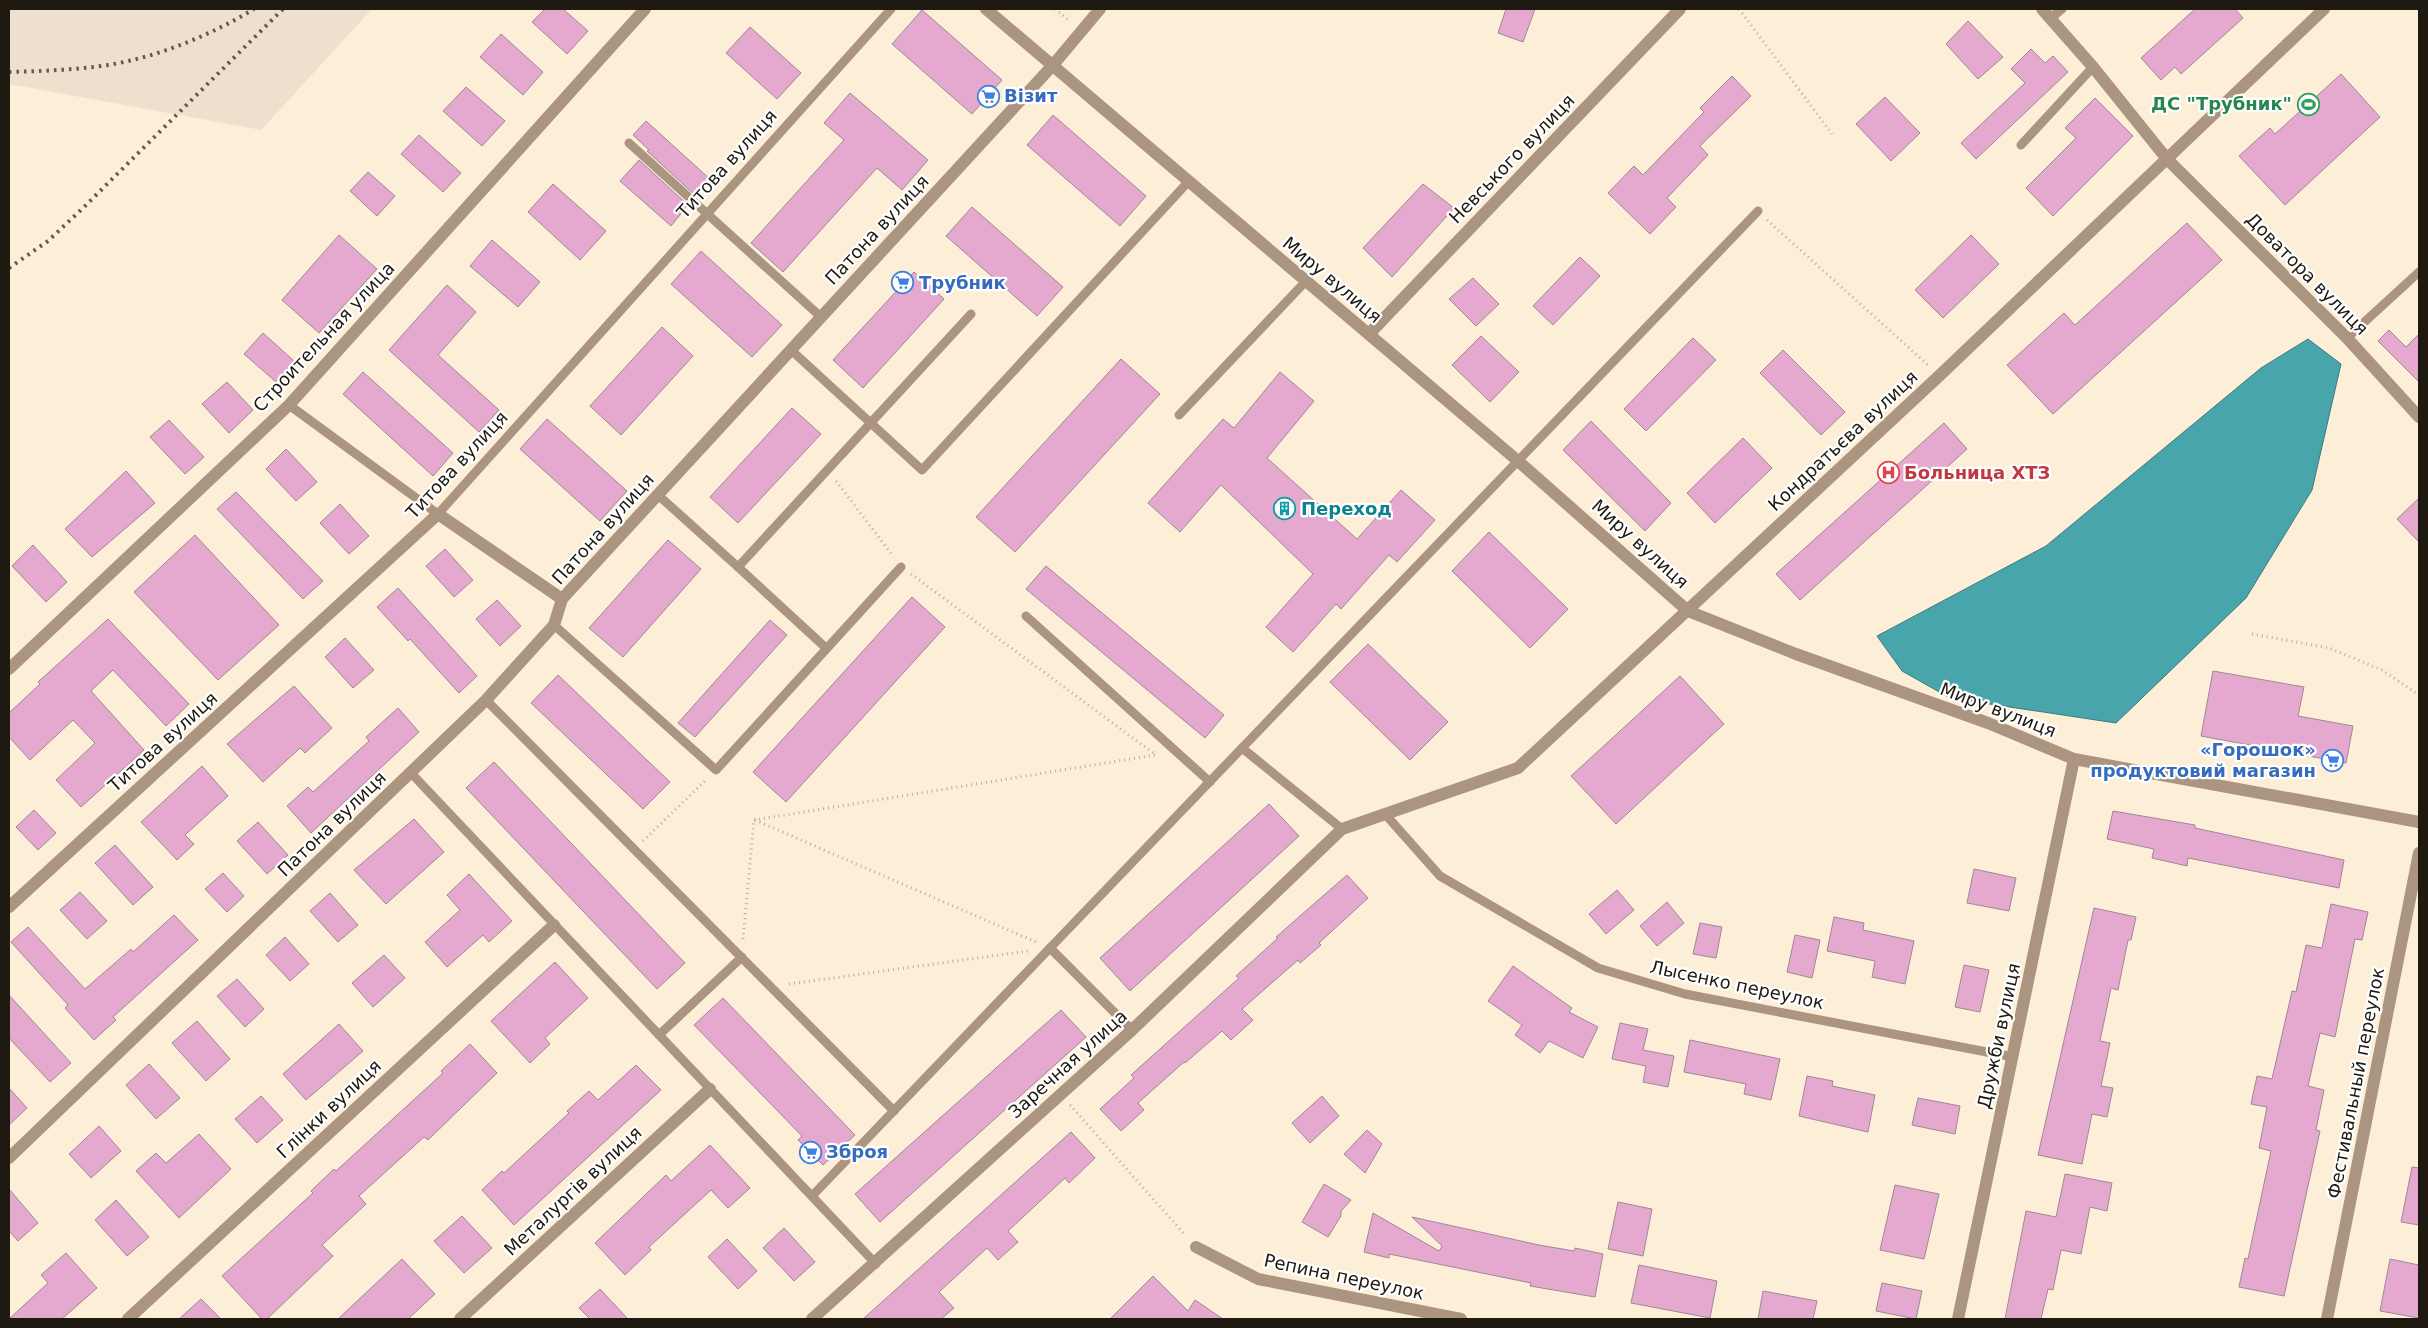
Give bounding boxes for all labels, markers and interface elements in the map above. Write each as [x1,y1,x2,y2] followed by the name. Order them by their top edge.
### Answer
[976,84,1000,108] supermarket icon: Візит
[1004,85,1058,106] place label: Візит
[1445,90,1579,228] street label: Невського вулиця
[2296,92,2320,116] sports icon: ДС "Трубник"
[2151,93,2292,114] place label: ДС "Трубник"
[672,105,781,223] street label: Титова вулиця
[820,171,933,289] street label: Патона вулиця
[2242,208,2373,339] street label: Доватора вулиця
[1279,232,1386,327] street label: Миру вулиця
[249,257,399,416] street label: Строительная улица
[891,271,915,295] supermarket icon: Трубник
[919,272,1006,293] place label: Трубник
[1764,366,1922,515] street label: Кондратьєва вулиця
[401,407,512,523] street label: Титова вулиця
[1876,461,1900,485] hospital icon: Больница ХТЗ
[1904,462,2050,483] place label: Больница ХТЗ
[547,469,658,589] street label: Патона вулиця
[1588,495,1693,592] street label: Миру вулиця
[1273,497,1297,521] building icon: Переход
[1301,498,1392,519] place label: Переход
[1937,678,2059,741] street label: Миру вулиця
[103,687,221,797] street label: Титова вулиця
[2090,739,2316,781] place label: «Горошок» продуктовий магазин
[2320,748,2344,772] supermarket icon: «Горошок» продуктовий магазин
[273,767,390,881] street label: Патона вулиця
[1648,956,1826,1013] street label: Лысенко переулок
[1973,961,2024,1111] street label: Дружби вулиця
[2323,965,2388,1200] street label: Фестивальный переулок
[1004,1005,1131,1122] street label: Заречная улица
[272,1055,385,1162] street label: Глінки вулиця
[500,1122,646,1260] street label: Металургів вулиця
[798,1140,822,1164] supermarket icon: Зброя
[826,1141,888,1162] place label: Зброя
[1262,1249,1426,1304] street label: Репина переулок

